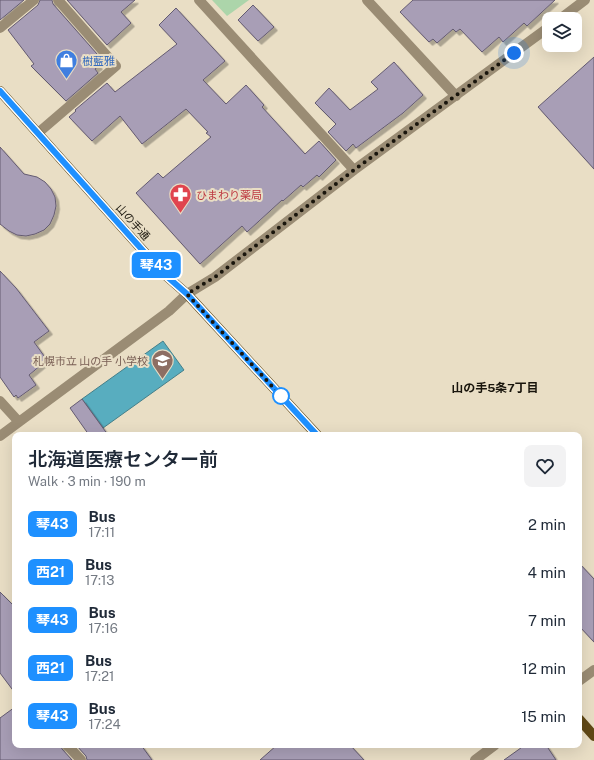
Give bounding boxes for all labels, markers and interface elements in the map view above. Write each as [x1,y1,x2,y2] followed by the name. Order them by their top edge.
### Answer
[542,12,582,52] map controls
[542,12,582,52] button: layers
[504,43,524,63] your location
[54,48,80,81] shop icon: 樹藍雅
[82,55,115,67] place label: 樹藍雅
[167,182,193,215] pharmacy icon: ひまわり薬局
[196,189,262,201] place label: ひまわり薬局
[114,202,152,242] street label: 山の手通
[133,252,179,278] line badge: 琴43
[140,257,172,273] text: 琴43
[150,348,176,381] school or university icon: 札幌市立 山の手 小学校
[33,355,148,367] place label: 札幌市立 山の手 小学校
[451,381,539,395] district label: 山の手5条7丁目
[272,387,290,405] unlabelled marker
[524,445,566,487] button: heart
[28,448,218,470] text: 北海道医療センター前
[28,474,146,489] text: Walk · 3 min · 190 m
[89,508,116,525] text: Bus
[36,516,69,532] text: 琴43
[528,516,566,533] text: 2 min
[89,525,115,540] text: 17:11
[85,556,112,573] text: Bus
[36,564,65,580] text: 西21
[527,564,566,581] text: 4 min
[85,573,114,588] text: 17:13
[89,604,116,621] text: Bus
[36,612,69,628] text: 琴43
[528,612,566,629] text: 7 min
[89,621,118,636] text: 17:16
[85,652,112,669] text: Bus
[36,660,65,676] text: 西21
[522,660,566,677] text: 12 min
[85,669,114,684] text: 17:21
[89,700,116,717] text: Bus
[36,708,69,724] text: 琴43
[521,708,566,725] text: 15 min
[89,717,121,732] text: 17:24

